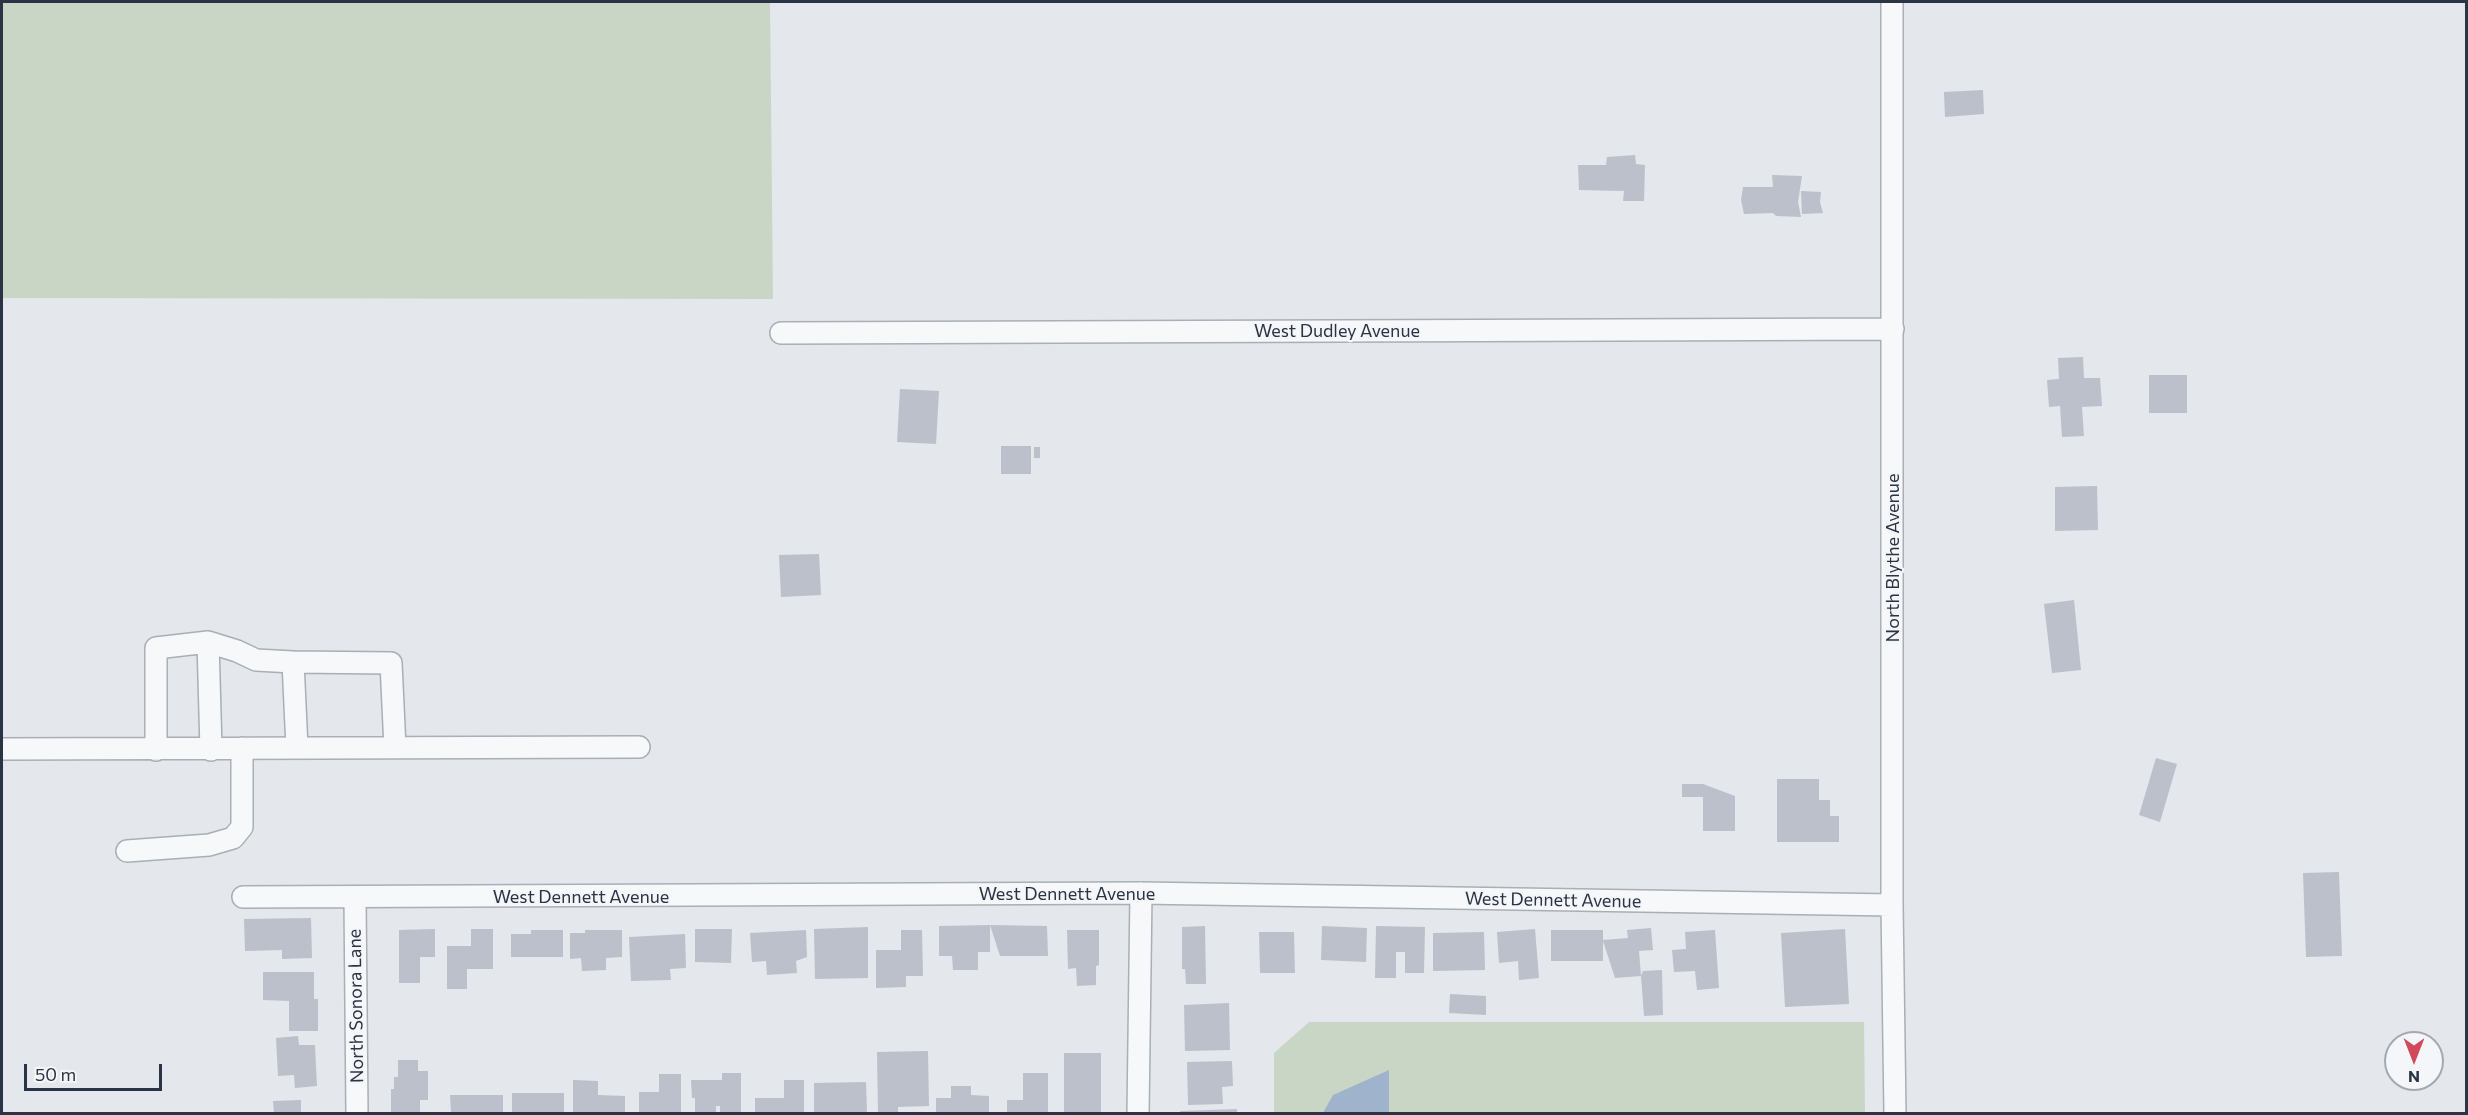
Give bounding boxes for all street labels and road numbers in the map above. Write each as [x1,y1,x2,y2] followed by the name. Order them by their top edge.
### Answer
[1254,320,1420,342] street label: West Dudley Avenue
[1882,474,1904,642] street label: North Blythe Avenue
[979,883,1155,905] street label: West Dennett Avenue
[493,886,669,908] street label: West Dennett Avenue
[1465,888,1641,912] street label: West Dennett Avenue
[344,929,368,1083] street label: North Sonora Lane

